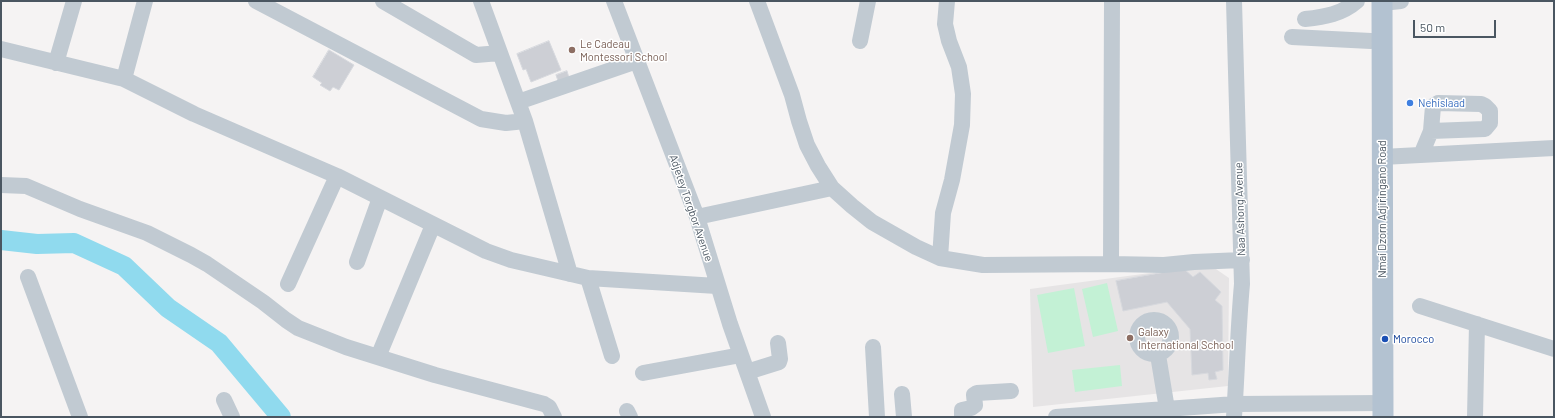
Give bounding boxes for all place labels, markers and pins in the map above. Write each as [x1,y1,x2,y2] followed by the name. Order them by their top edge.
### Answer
[580,37,667,63] place label: Le Cadeau Montessori School
[567,45,577,55] marker: Le Cadeau Montessori School
[1418,96,1465,110] place label: Nehislaad
[1405,98,1415,108] marker: Nehislaad
[1138,325,1234,351] place label: Galaxy International School
[1393,332,1434,346] place label: Morocco
[1125,333,1135,343] marker: Galaxy International School
[1380,334,1390,344] marker: Morocco

